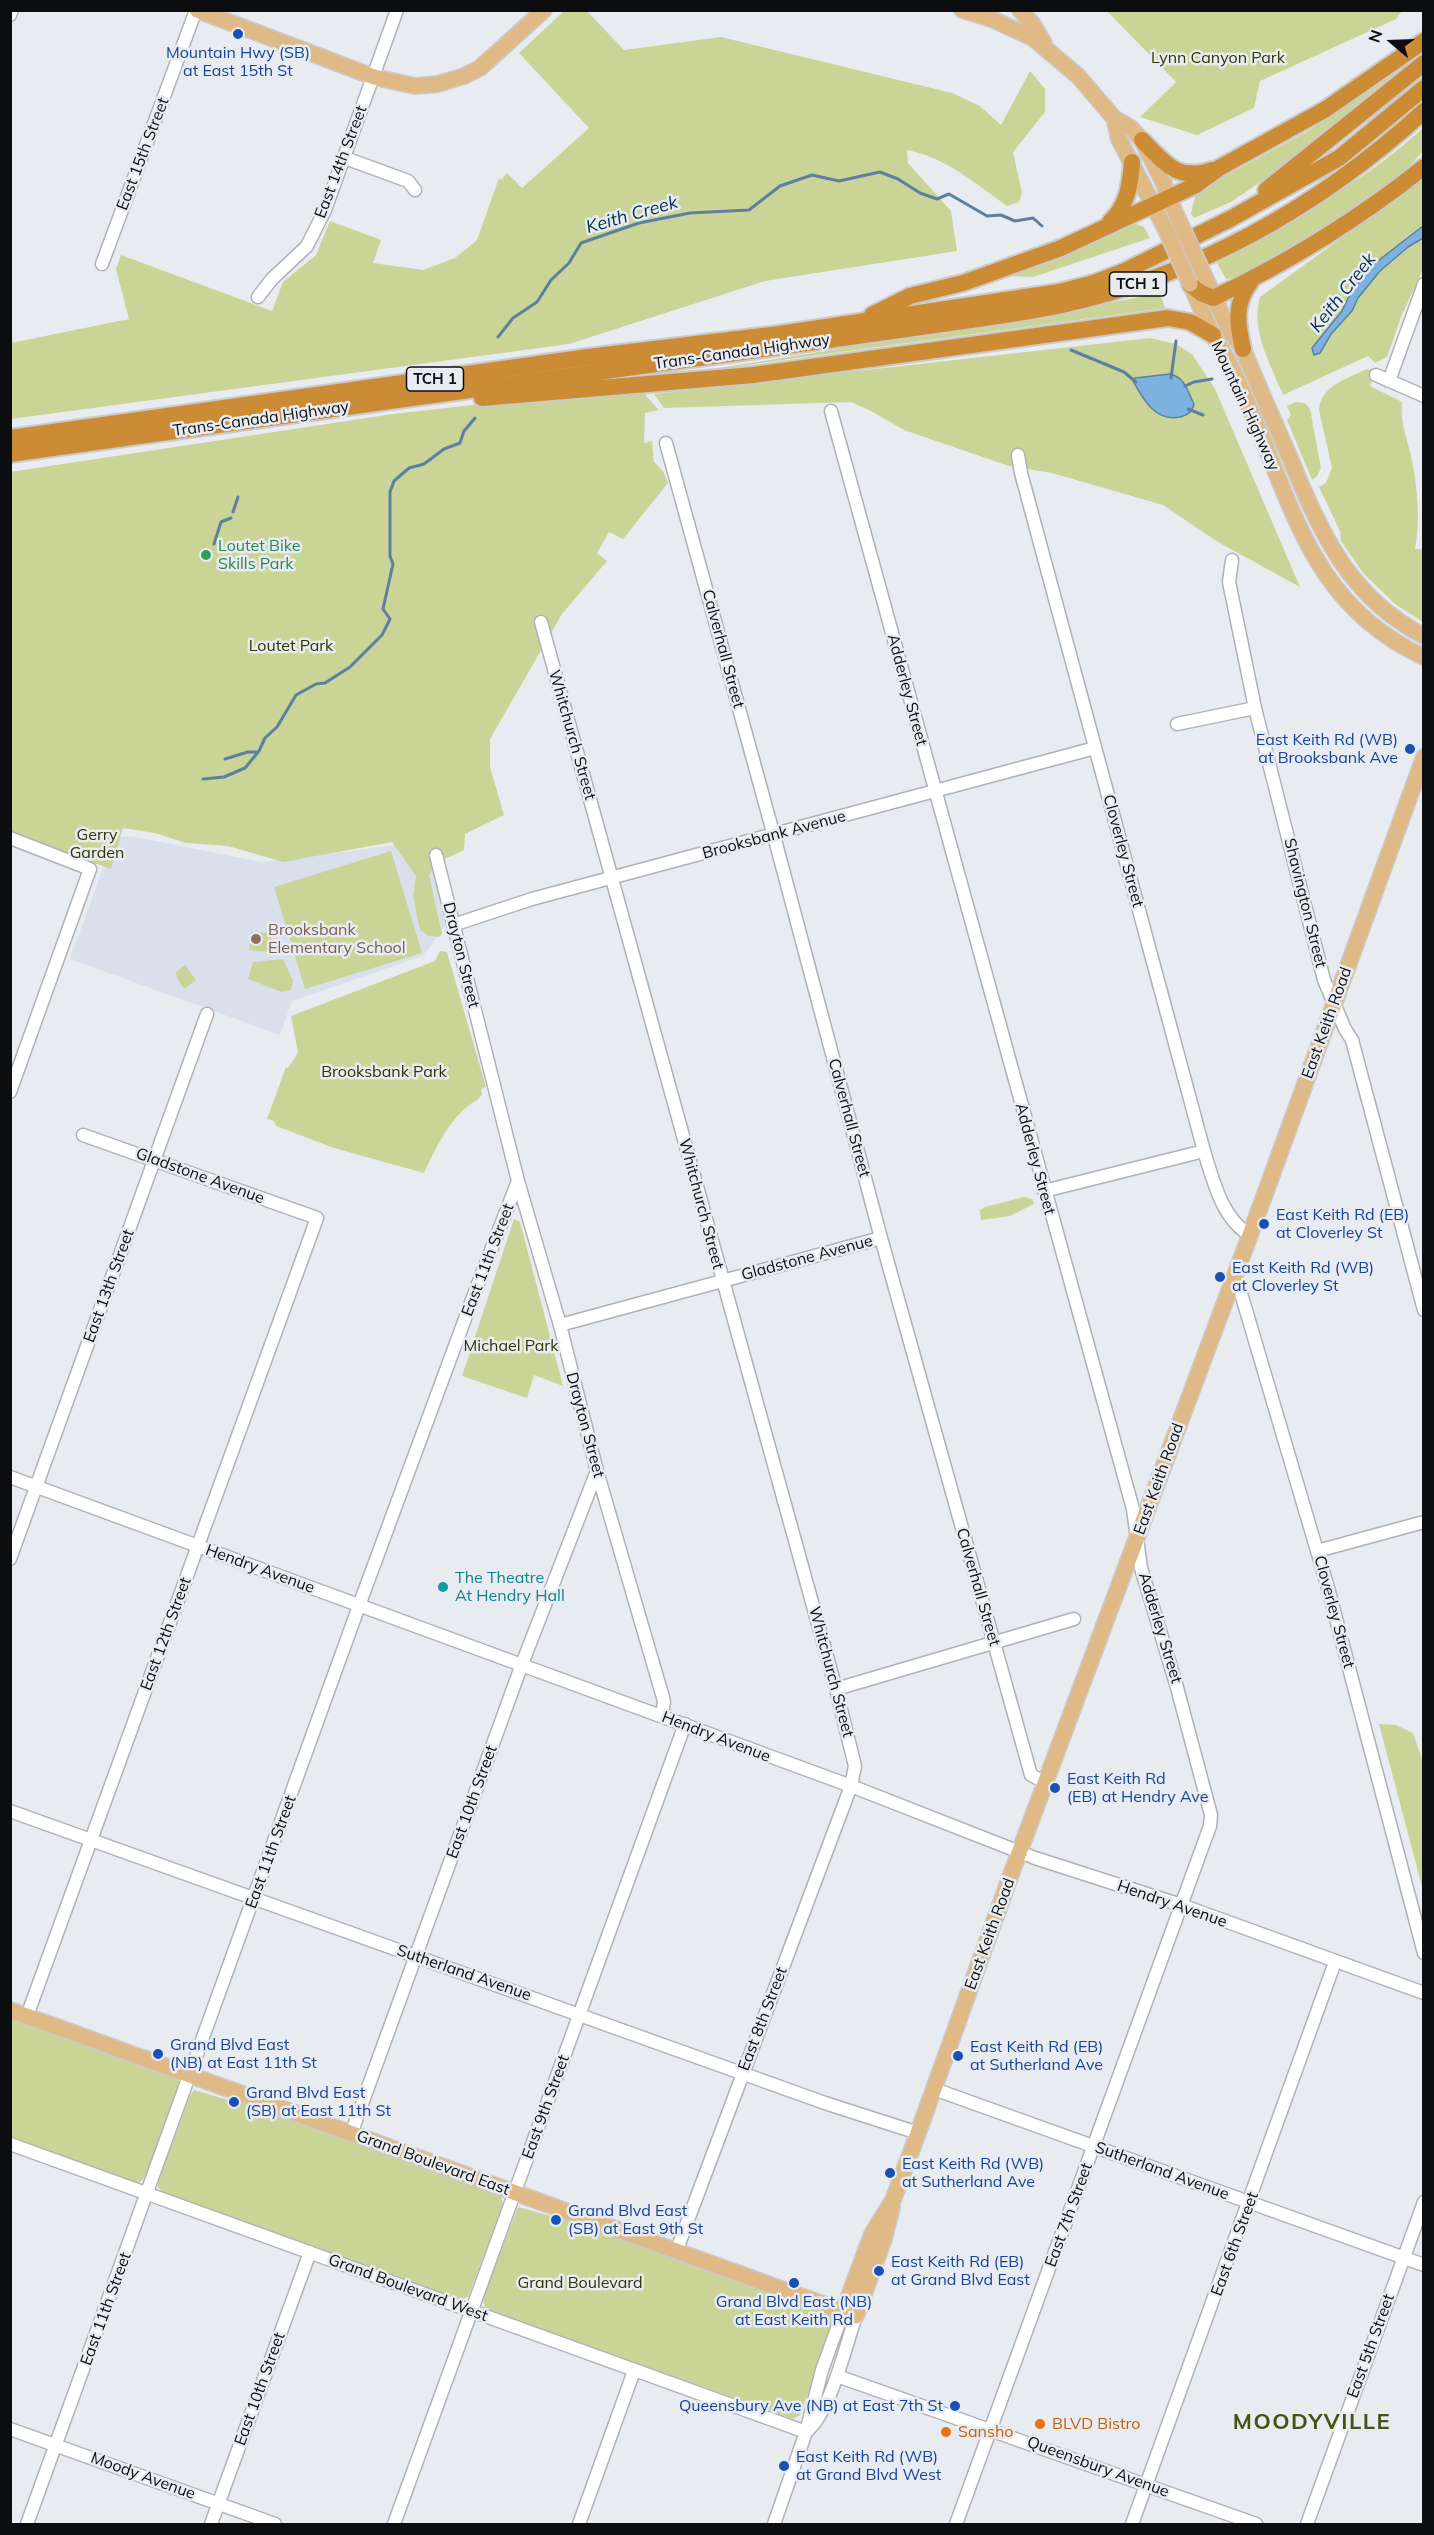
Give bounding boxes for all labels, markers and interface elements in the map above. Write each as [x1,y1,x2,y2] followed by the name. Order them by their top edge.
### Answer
[1362,12,1422,72] north arrow
[231,27,245,41] marker: Mountain Hwy (SB) at East 15th St
[1364,27,1386,45] text: N
[166,43,310,81] place label: Mountain Hwy (SB) at East 15th St
[1151,48,1285,68] park label: Lynn Canyon Park
[113,95,173,213] street label: East 15th Street
[311,103,371,221] street label: East 14th Street
[584,192,680,238] water label: Keith Creek
[1305,249,1381,337] water label: Keith Creek
[1110,272,1166,296] road number: TCH 1
[653,330,831,374] street label: Trans-Canada Highway
[1207,338,1283,474] street label: Mountain Highway
[406,367,464,391] road number: TCH 1
[172,397,350,441] street label: Trans-Canada Highway
[218,536,300,574] place label: Loutet Bike Skills Park
[199,548,213,562] marker: Loutet Bike Skills Park
[698,588,748,710] street label: Calverhall Street
[883,632,931,748] street label: Adderley Street
[249,636,333,656] park label: Loutet Park
[544,668,600,802] street label: Whitchurch Street
[1256,730,1398,768] place label: East Keith Rd (WB) at Brooksbank Ave
[1403,742,1417,756] marker: East Keith Rd (WB) at Brooksbank Ave
[1099,792,1147,910] street label: Cloverley Street
[700,807,848,863] street label: Brooksbank Avenue
[70,825,124,863] park label: Gerry Garden
[1280,836,1330,970] street label: Shavington Street
[439,900,483,1010] street label: Drayton Street
[268,920,406,958] place label: Brooksbank Elementary School
[249,932,263,946] marker: Brooksbank Elementary School
[1298,965,1356,1081] street label: East Keith Road
[824,1057,874,1179] street label: Calverhall Street
[321,1062,447,1082] park label: Brooksbank Park
[1011,1101,1059,1217] street label: Adderley Street
[674,1137,728,1271] street label: Whitchurch Street
[133,1144,267,1208] street label: Gladstone Avenue
[458,1201,518,1319] street label: East 11th Street
[1276,1205,1409,1243] place label: East Keith Rd (EB) at Cloverley St
[1257,1217,1271,1231] marker: East Keith Rd (EB) at Cloverley St
[80,1227,138,1345] street label: East 13th Street
[739,1231,875,1285] street label: Gladstone Avenue
[1232,1258,1374,1296] place label: East Keith Rd (WB) at Cloverley St
[1213,1270,1227,1284] marker: East Keith Rd (WB) at Cloverley St
[464,1336,558,1356] park label: Michael Park
[562,1370,608,1480] street label: Drayton Street
[1130,1421,1188,1537] street label: East Keith Road
[952,1526,1004,1648] street label: Calverhall Street
[203,1540,317,1598] street label: Hendry Avenue
[1310,1553,1358,1671] street label: Cloverley Street
[455,1568,565,1606] place label: The Theatre At Hendry Hall
[1134,1570,1186,1686] street label: Adderley Street
[137,1575,195,1693] street label: East 12th Street
[436,1580,450,1594] marker: The Theatre At Hendry Hall
[804,1605,858,1739] street label: Whitchurch Street
[659,1707,773,1767] street label: Hendry Avenue
[443,1743,501,1861] street label: East 10th Street
[1067,1769,1208,1807] place label: East Keith Rd (EB) at Hendry Ave
[1048,1781,1062,1795] marker: East Keith Rd (EB) at Hendry Ave
[242,1793,300,1911] street label: East 11th Street
[961,1876,1019,1992] street label: East Keith Road
[1115,1876,1229,1932] street label: Hendry Avenue
[394,1941,534,2005] street label: Sutherland Avenue
[734,1964,792,2074] street label: East 8th Street
[170,2035,317,2073] place label: Grand Blvd East (NB) at East 11th St
[970,2037,1103,2075] place label: East Keith Rd (EB) at Sutherland Ave
[151,2047,165,2061] marker: Grand Blvd East (NB) at East 11th St
[951,2049,965,2063] marker: East Keith Rd (EB) at Sutherland Ave
[518,2052,574,2162] street label: East 9th Street
[246,2083,391,2121] place label: Grand Blvd East (SB) at East 11th St
[227,2095,241,2109] marker: Grand Blvd East (SB) at East 11th St
[354,2126,512,2200] street label: Grand Boulevard East
[1092,2138,1232,2204] street label: Sutherland Avenue
[902,2154,1044,2192] place label: East Keith Rd (WB) at Sutherland Ave
[1041,2160,1097,2270] street label: East 7th Street
[883,2166,897,2180] marker: East Keith Rd (WB) at Sutherland Ave
[1207,2189,1263,2299] street label: East 6th Street
[568,2201,703,2239] place label: Grand Blvd East (SB) at East 9th St
[549,2213,563,2227] marker: Grand Blvd East (SB) at East 9th St
[77,2250,135,2368] street label: East 11th Street
[326,2250,490,2326] street label: Grand Boulevard West
[891,2252,1030,2290] place label: East Keith Rd (EB) at Grand Blvd East
[872,2264,886,2278] marker: East Keith Rd (EB) at Grand Blvd East
[517,2273,643,2293] park label: Grand Boulevard
[787,2276,801,2290] marker: Grand Blvd East (NB) at East Keith Rd
[1343,2291,1399,2401] street label: East 5th Street
[716,2292,872,2330] place label: Grand Blvd East (NB) at East Keith Rd
[231,2330,289,2448] street label: East 10th Street
[679,2396,943,2416] place label: Queensbury Ave (NB) at East 7th St
[948,2399,962,2413] marker: Queensbury Ave (NB) at East 7th St
[1233,2409,1391,2435] district label: MOODYVILLE
[1052,2414,1140,2434] place label: BLVD Bistro
[1033,2417,1047,2431] marker: BLVD Bistro
[958,2422,1013,2442] place label: Sansho
[939,2425,953,2439] marker: Sansho
[1024,2432,1172,2502] street label: Queensbury Avenue
[796,2447,941,2485] place label: East Keith Rd (WB) at Grand Blvd West
[88,2448,198,2504] street label: Moody Avenue
[777,2459,791,2473] marker: East Keith Rd (WB) at Grand Blvd West

